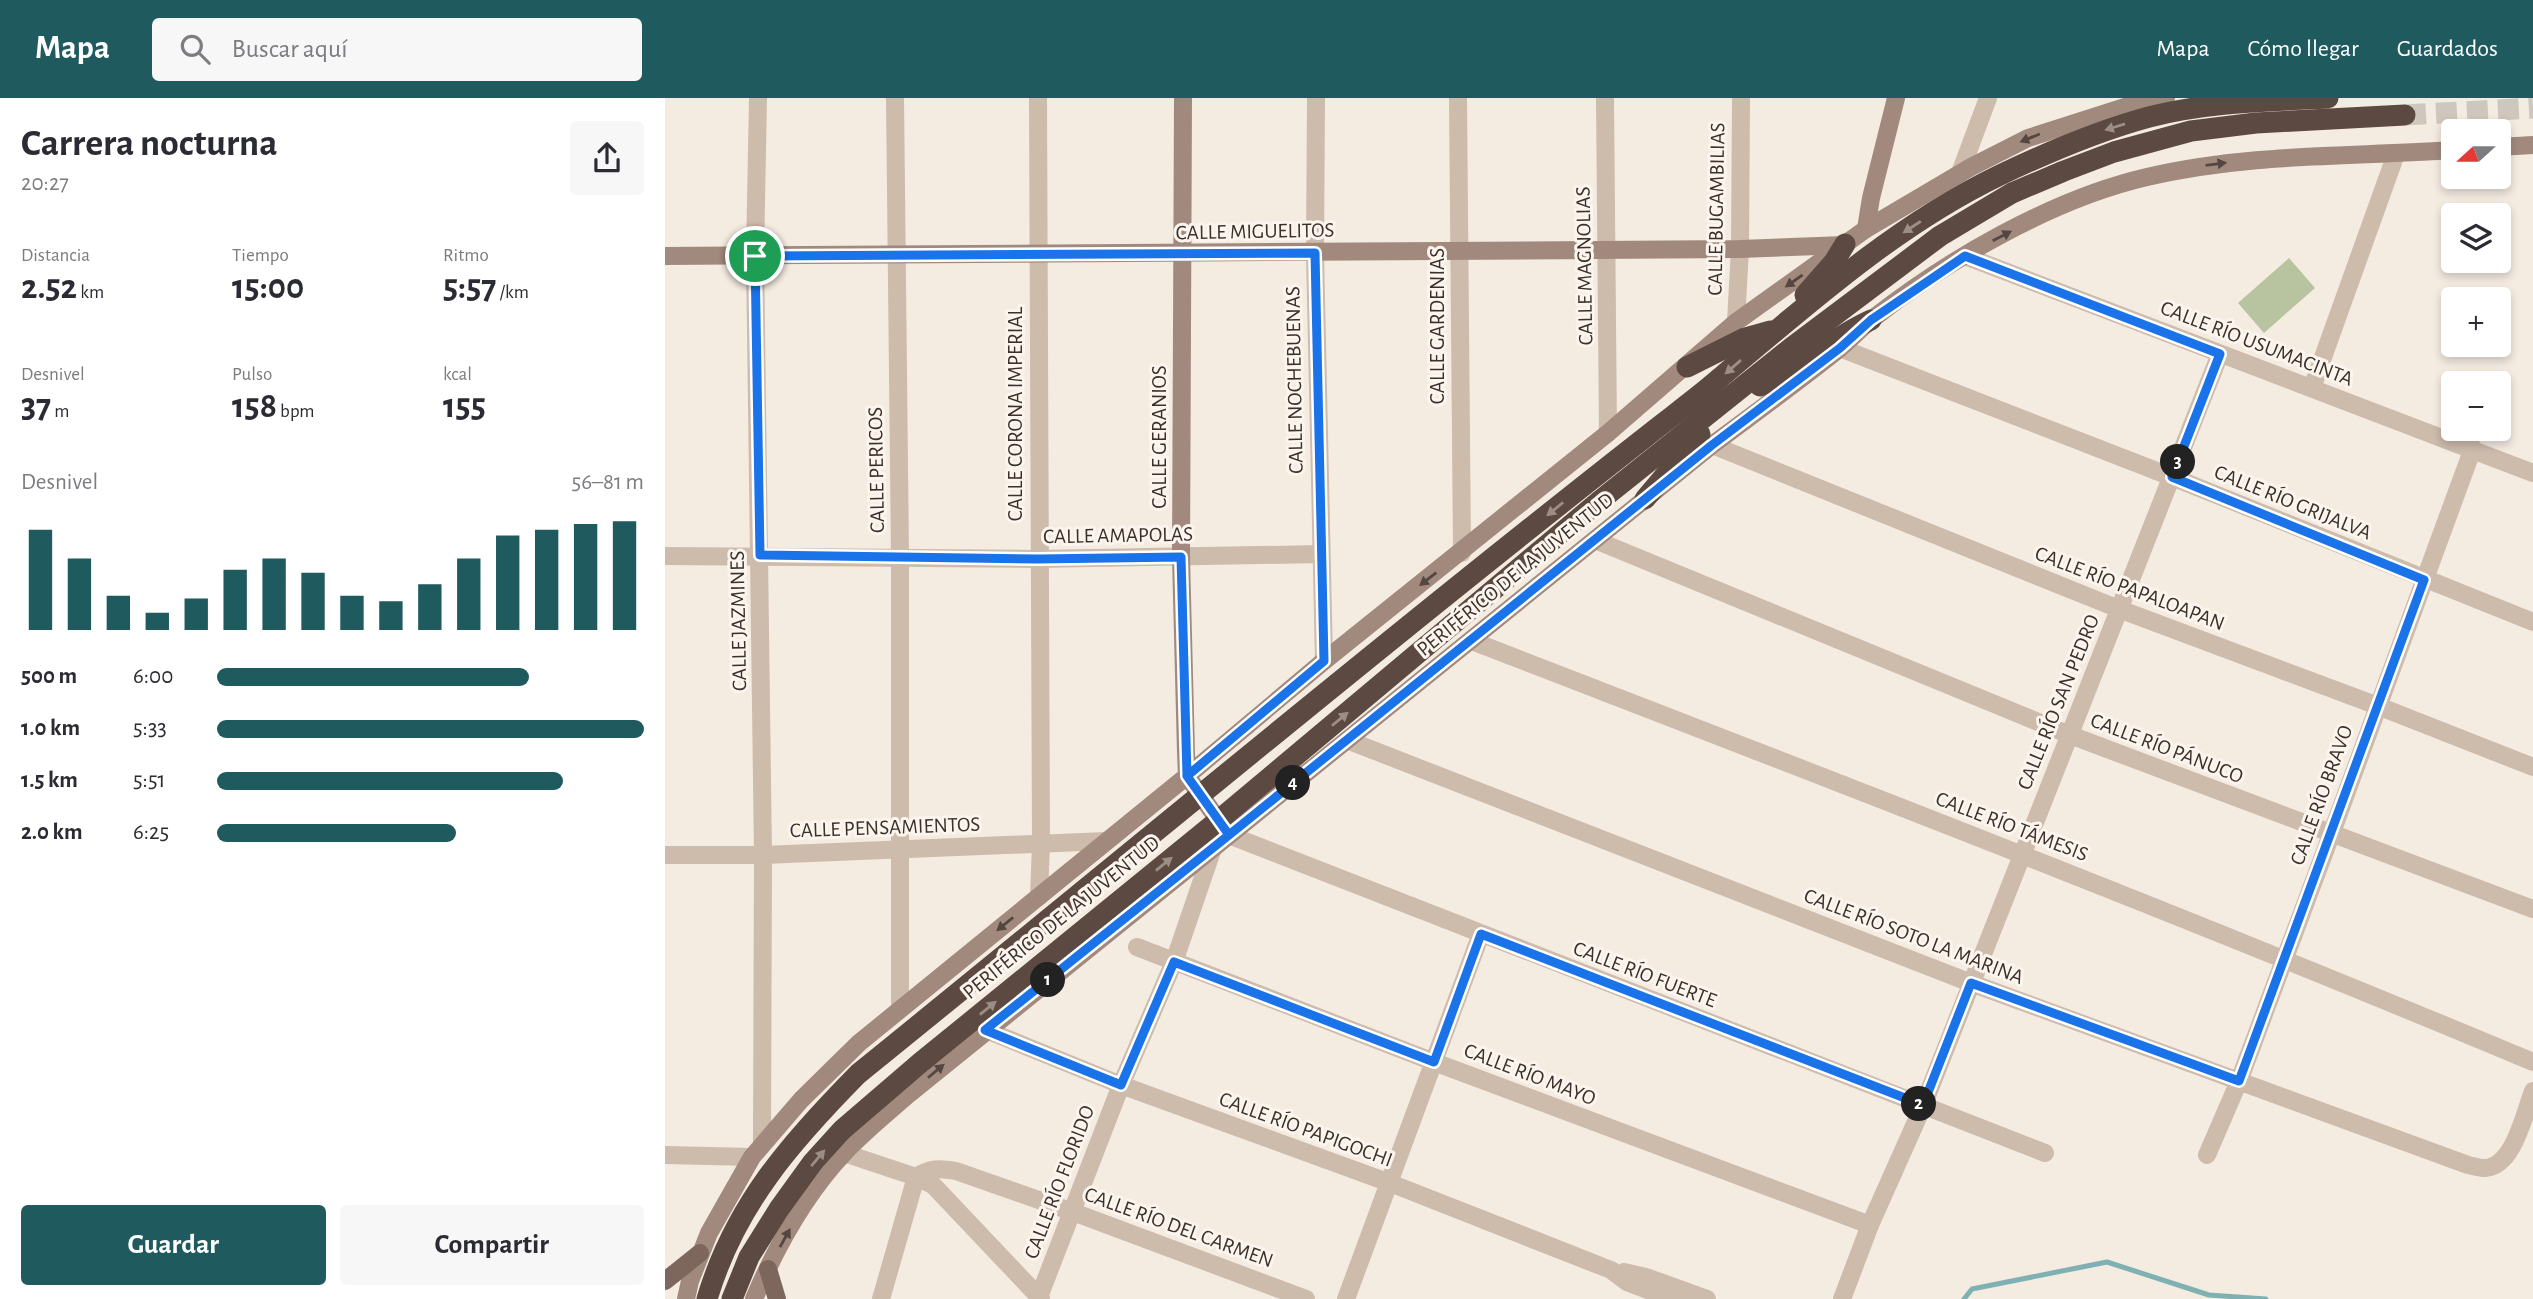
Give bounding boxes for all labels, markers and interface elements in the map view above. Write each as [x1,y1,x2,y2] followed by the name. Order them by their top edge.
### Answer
[152,18,642,81] search box
[176,30,214,68] icon: search
[35,32,110,65] text: Mapa
[232,36,348,62] text: Buscar aquí
[2156,37,2210,61] text: Mapa
[2248,37,2359,61] text: Cómo llegar
[2397,37,2498,61] text: Guardados
[2441,119,2511,189] north arrow
[2441,119,2511,441] map controls
[570,121,644,195] button: share
[1704,122,1729,296] street label: CALLE BUGAMBILIAS
[2105,123,2126,133] one-way arrow
[21,125,278,163] text: Carrera nocturna
[2020,132,2041,143] one-way arrow
[2205,158,2227,169] one-way arrow
[21,172,69,195] text: 20:27
[1573,186,1596,346] street label: CALLE MAGNOLIAS
[2441,203,2511,273] button: layers
[1176,220,1335,243] street label: CALLE MIGUELITOS
[1902,220,1921,233] one-way arrow
[725,226,785,286] pin
[1992,231,2012,243] one-way arrow
[736,237,774,275] icon: arrive
[21,246,90,265] text: Distancia
[232,246,289,265] text: Tiempo
[443,246,489,265] text: Ritmo
[1427,248,1448,404] street label: CALLE GARDENIAS
[21,270,77,305] text: 2.52
[232,270,304,305] text: 15:00
[443,270,496,305] text: 5:57
[1785,273,1803,287] one-way arrow
[77,283,104,302] text: km
[496,283,529,302] text: /km
[1282,286,1307,474] street label: CALLE NOCHEBUENAS
[2441,287,2511,357] button: +
[2158,295,2357,390] street label: CALLE RÍO USUMACINTA
[1005,307,1026,521] street label: CALLE CORONA IMPERIAL
[1724,359,1742,375] one-way arrow
[21,365,85,384] text: Desnivel
[232,365,272,384] text: Pulso
[443,365,472,384] text: kcal
[1149,365,1170,509] street label: CALLE GERANIOS
[2441,371,2511,441] button: −
[21,389,51,424] text: 37
[232,389,277,424] text: 158
[443,389,486,424] text: 155
[51,402,70,421] text: m
[277,402,315,421] text: bpm
[865,407,888,533] street label: CALLE PERICOS
[2161,444,2195,480] pin: 3
[2173,452,2182,471] text: 3
[2211,459,2375,544] street label: CALLE RÍO GRIJALVA
[21,471,98,494] text: Desnivel
[572,471,644,494] text: 56–81 m
[1412,487,1618,660] street label: PERIFÉRICO DE LA JUVENTUD
[1546,501,1563,516] one-way arrow
[1043,524,1193,547] street label: CALLE AMAPOLAS
[2032,541,2228,634] street label: CALLE RÍO PAPALOAPAN
[727,551,750,691] street label: CALLE JAZMINES
[1420,571,1437,586] one-way arrow
[2012,611,2103,793] street label: CALLE RÍO SAN PEDRO
[21,665,77,688] text: 500 m
[133,665,173,688] text: 6:00
[2088,708,2247,787] street label: CALLE RÍO PÁNUCO
[1331,712,1348,727] one-way arrow
[21,717,80,740] text: 1.0 km
[133,717,167,740] text: 5:33
[2285,722,2357,868] street label: CALLE RÍO BRAVO
[1275,766,1311,800] pin: 4
[21,769,78,792] text: 1.5 km
[133,769,165,792] text: 5:51
[1288,773,1297,792] text: 4
[1933,786,2092,865] street label: CALLE RÍO TÁMESIS
[789,814,981,841] street label: CALLE PENSAMIENTOS
[21,821,83,844] text: 2.0 km
[133,821,169,844] text: 6:25
[958,830,1164,1003] street label: PERIFÉRICO DE LA JUVENTUD
[1156,857,1173,872] one-way arrow
[1801,883,2027,988] street label: CALLE RÍO SOTO LA MARINA
[997,916,1014,931] one-way arrow
[1570,936,1720,1011] street label: CALLE RÍO FUERTE
[1031,962,1065,998] pin: 1
[1044,970,1051,989] text: 1
[979,1000,997,1015] one-way arrow
[1461,1038,1599,1109] street label: CALLE RÍO MAYO
[928,1064,945,1079] one-way arrow
[1216,1086,1396,1171] street label: CALLE RÍO PAPIGOCHI
[1901,1086,1937,1122] pin: 2
[1914,1094,1923,1113] text: 2
[1019,1102,1098,1262] street label: CALLE RÍO FLORIDO
[810,1149,825,1167] one-way arrow
[1082,1182,1277,1271] street label: CALLE RÍO DEL CARMEN
[21,1205,326,1285] button: Guardar
[340,1205,644,1285] button: Compartir
[779,1228,791,1248] one-way arrow

